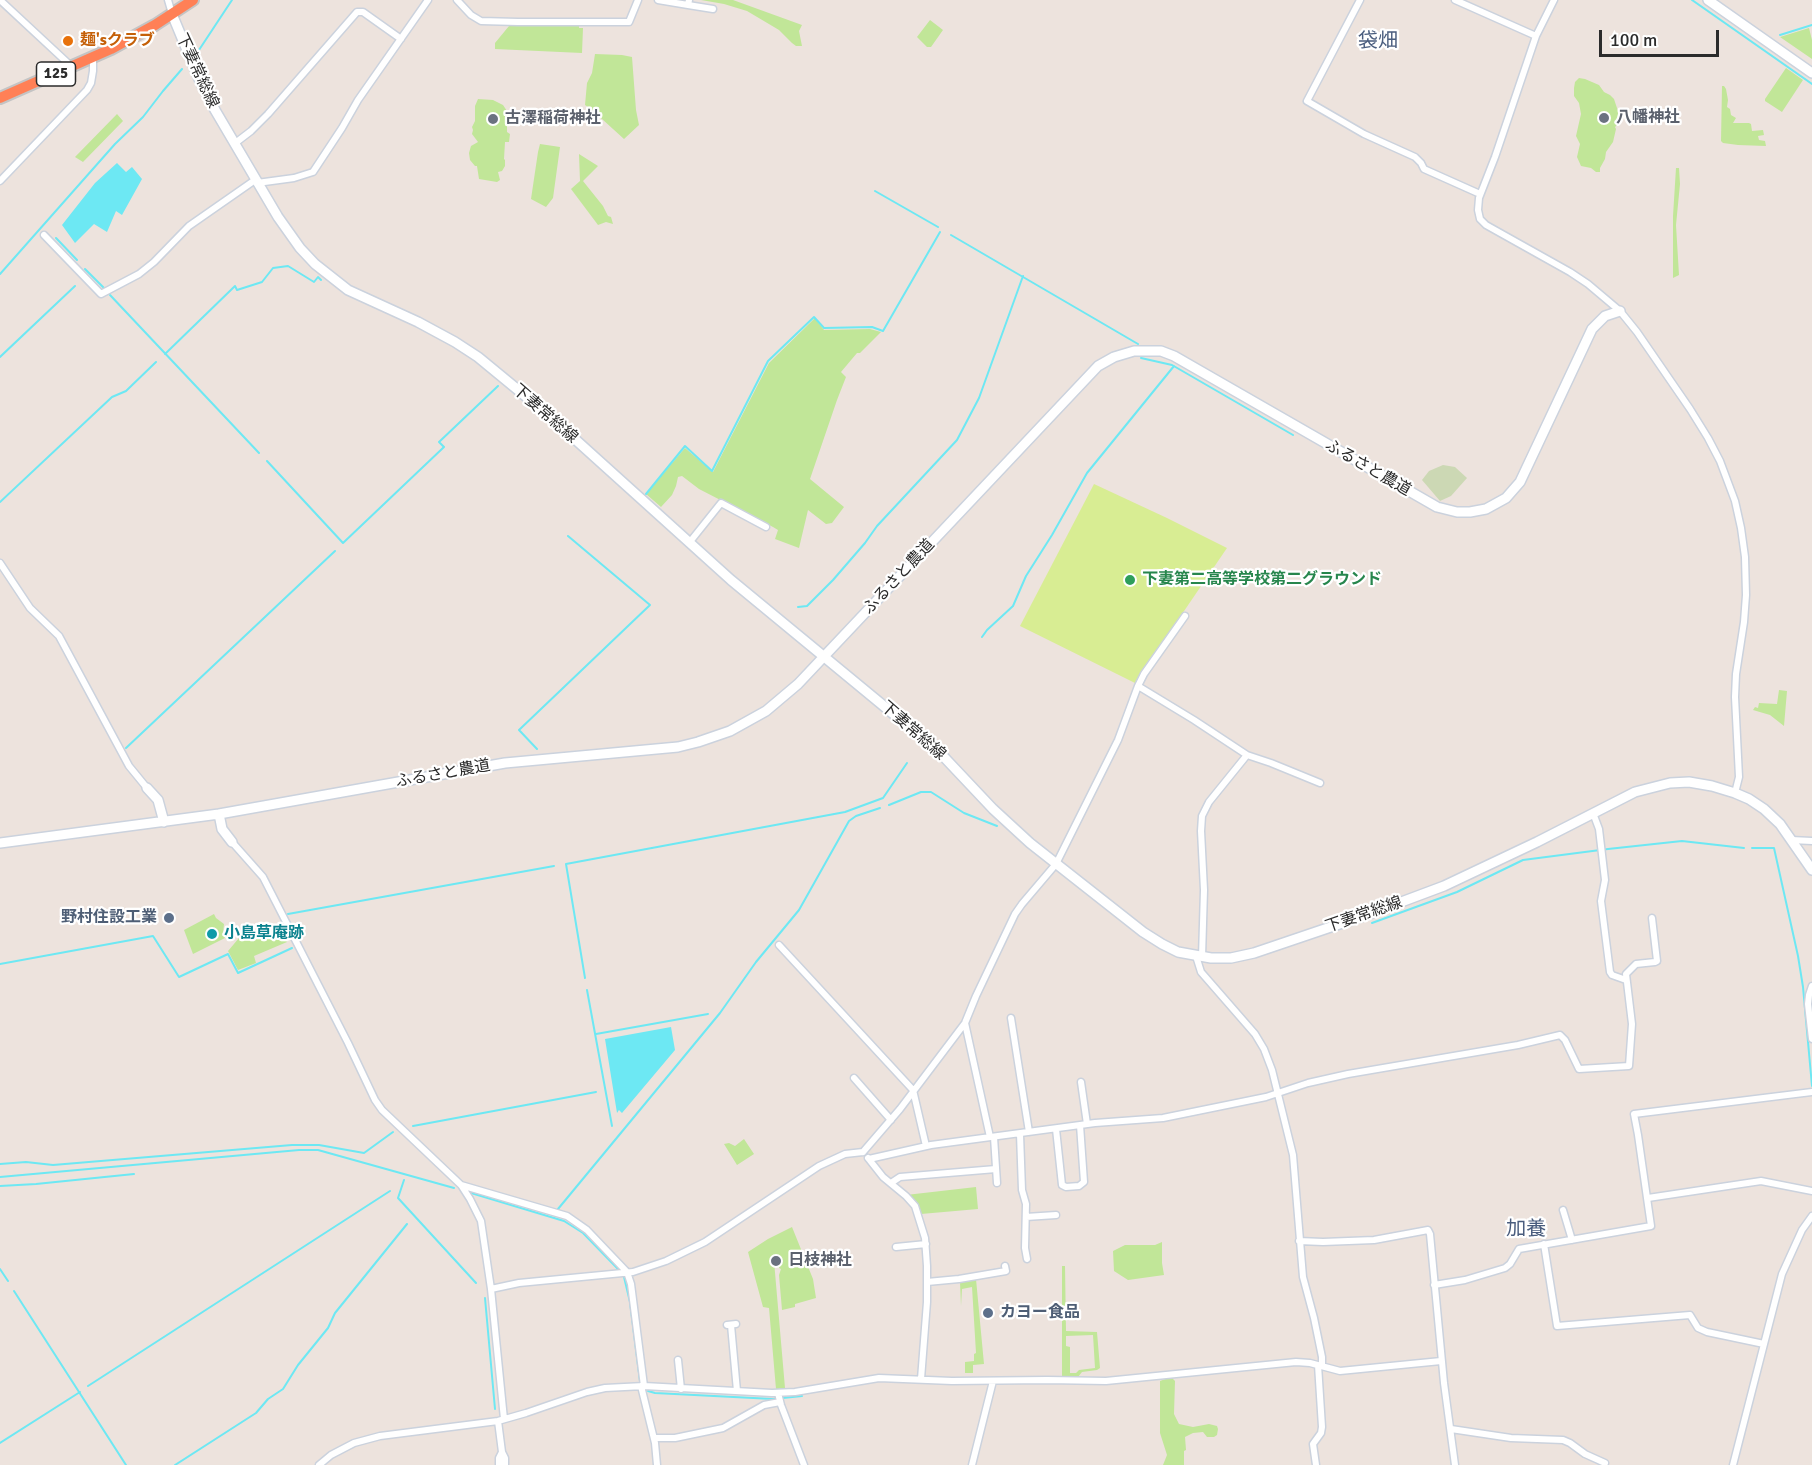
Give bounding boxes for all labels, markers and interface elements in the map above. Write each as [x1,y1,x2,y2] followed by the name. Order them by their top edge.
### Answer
[1602,18,1722,56] scale bar
[1610,29,1657,51] text: 100 m
[1358,30,1398,54] district label: 袋畑
[80,31,155,51] place label: 麺'sクラブ
[171,31,223,111] street label: 下妻常総線
[61,34,75,48] marker: 麺'sクラブ
[36,62,76,86] road number: 125
[1616,108,1680,128] place label: 八幡神社
[505,109,601,129] place label: 古澤稲荷神社
[1597,111,1611,125] marker: 八幡神社
[486,112,500,126] marker: 古澤稲荷神社
[509,381,581,447] street label: 下妻常総線
[1322,436,1414,500] street label: ふるさと農道
[859,535,939,619] street label: ふるさと農道
[1142,570,1382,590] place label: 下妻第二高等学校第二グラウンド
[1123,573,1137,587] marker: 下妻第二高等学校第二グラウンド
[877,698,949,764] street label: 下妻常総線
[394,756,492,792] street label: ふるさと農道
[1323,893,1405,937] street label: 下妻常総線
[61,908,157,928] place label: 野村住設工業
[162,911,176,925] marker: 野村住設工業
[224,924,304,944] place label: 小島草庵跡
[205,927,219,941] marker: 小島草庵跡
[1506,1218,1546,1242] district label: 加養
[788,1251,852,1271] place label: 日枝神社
[769,1254,783,1268] marker: 日枝神社
[1000,1303,1080,1323] place label: カヨー食品
[981,1306,995,1320] marker: カヨー食品

